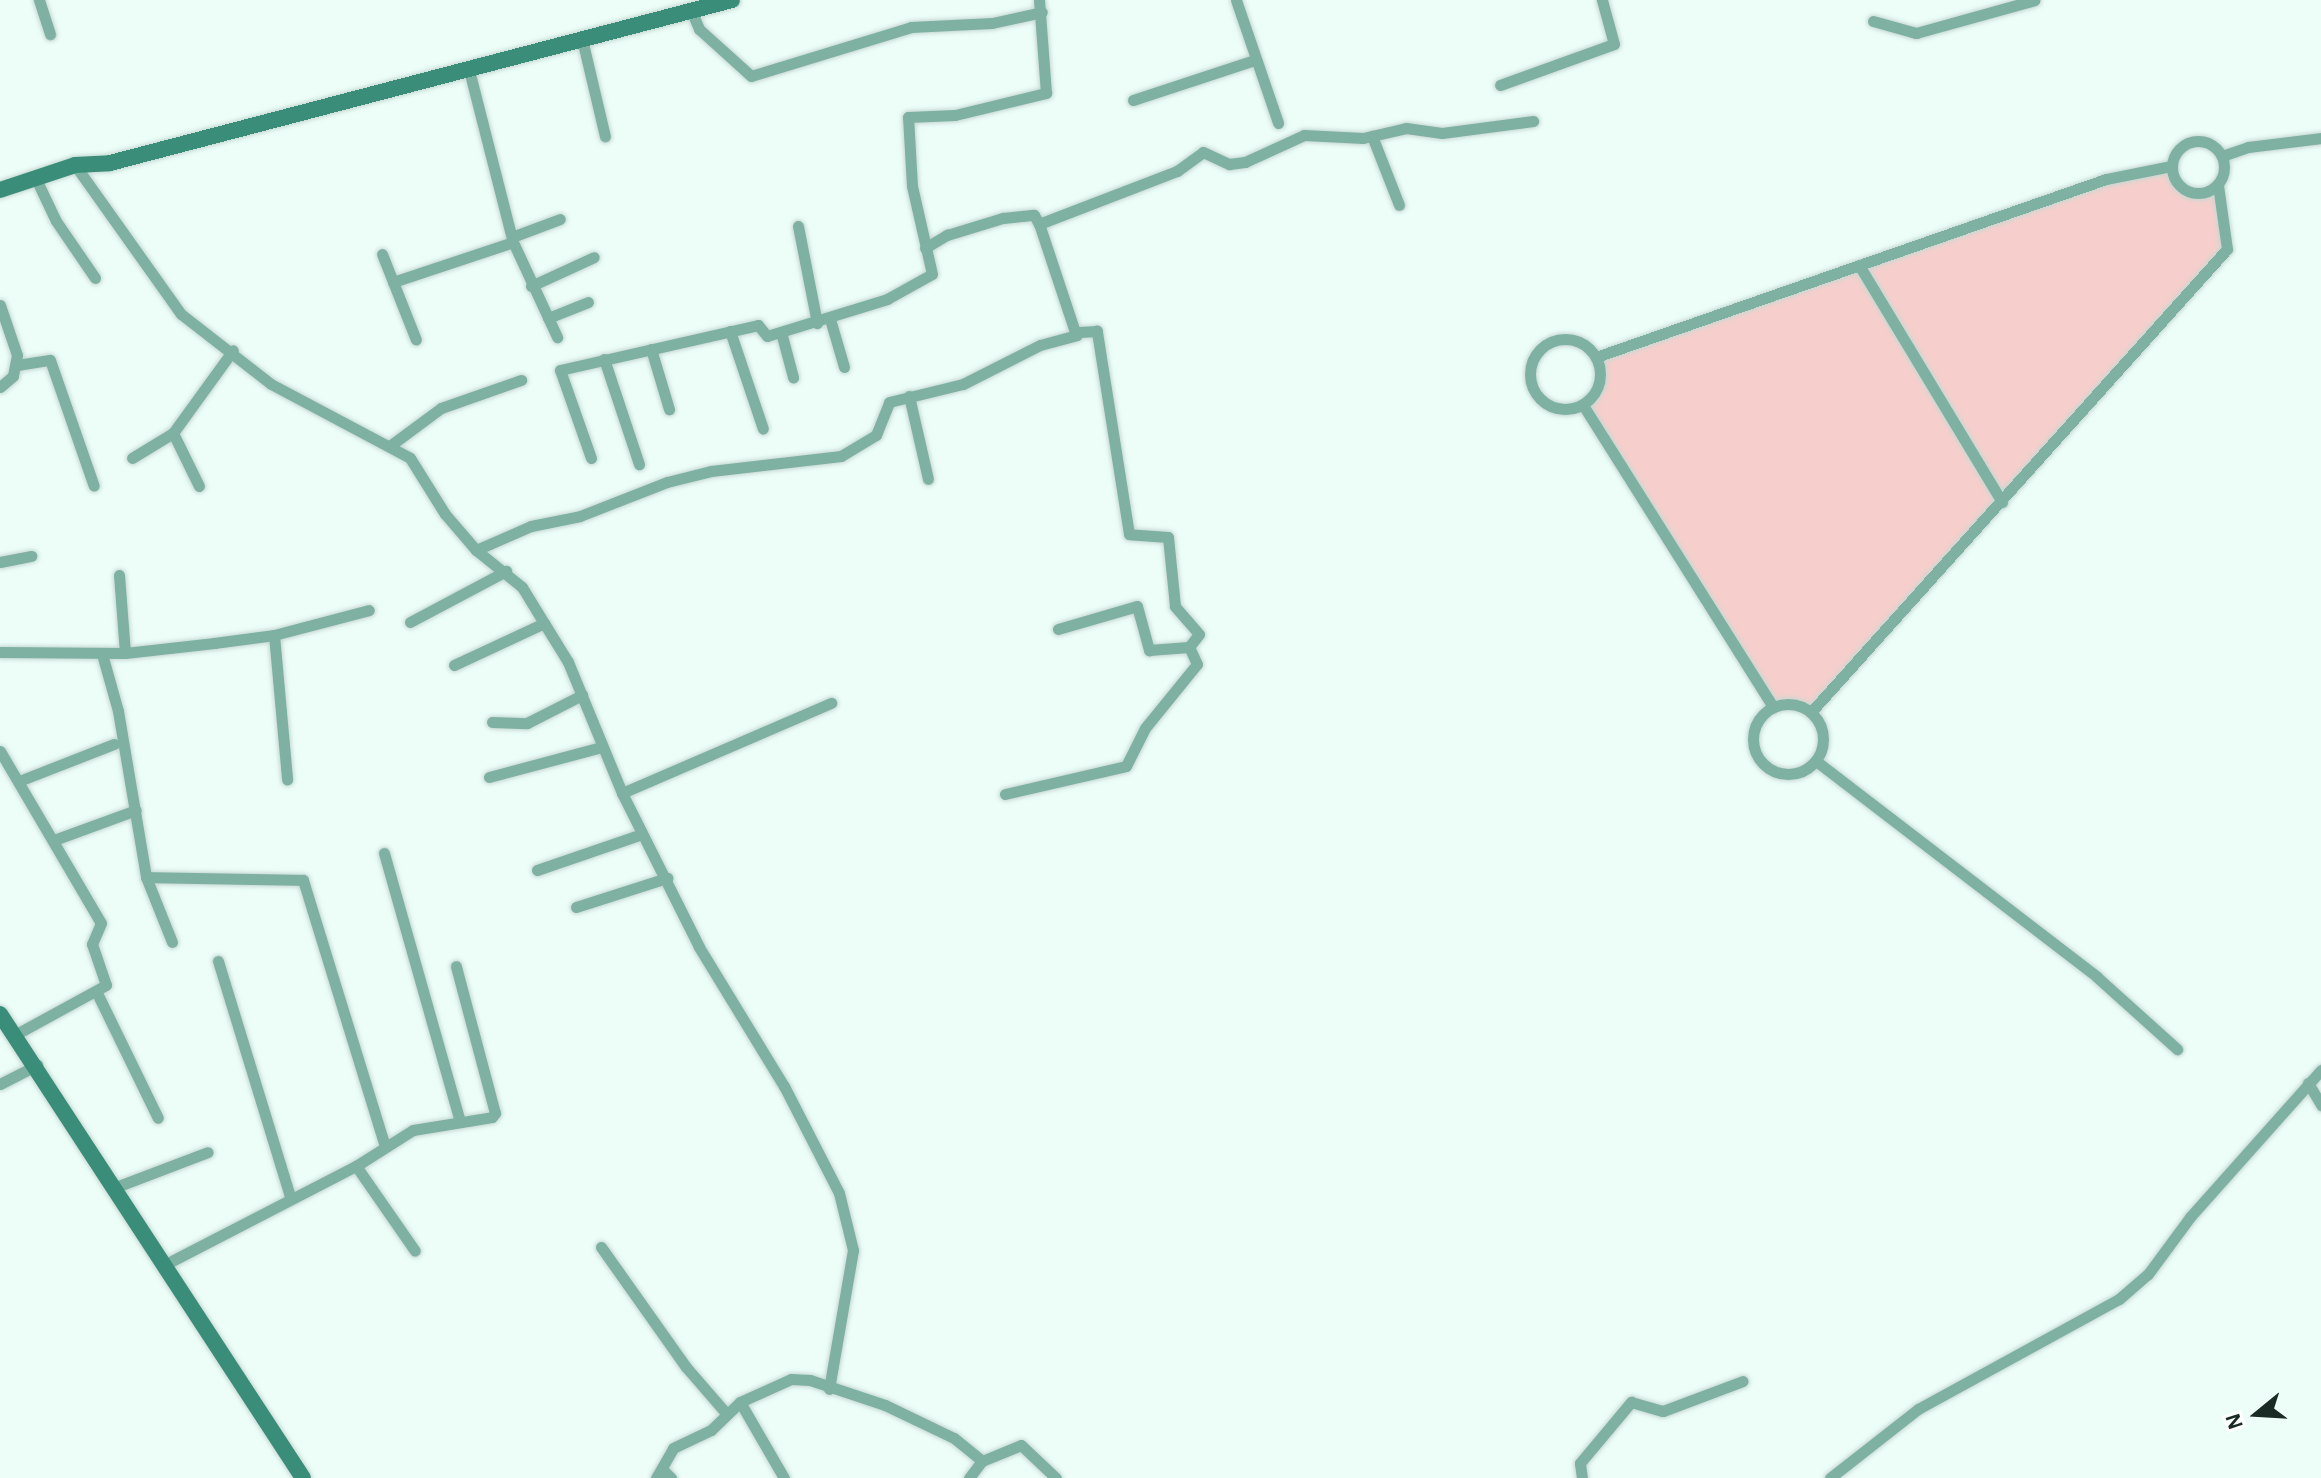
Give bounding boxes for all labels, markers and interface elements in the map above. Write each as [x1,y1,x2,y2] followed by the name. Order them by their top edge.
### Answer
[2217,1374,2297,1454] north arrow
[2221,1411,2247,1432] text: N

